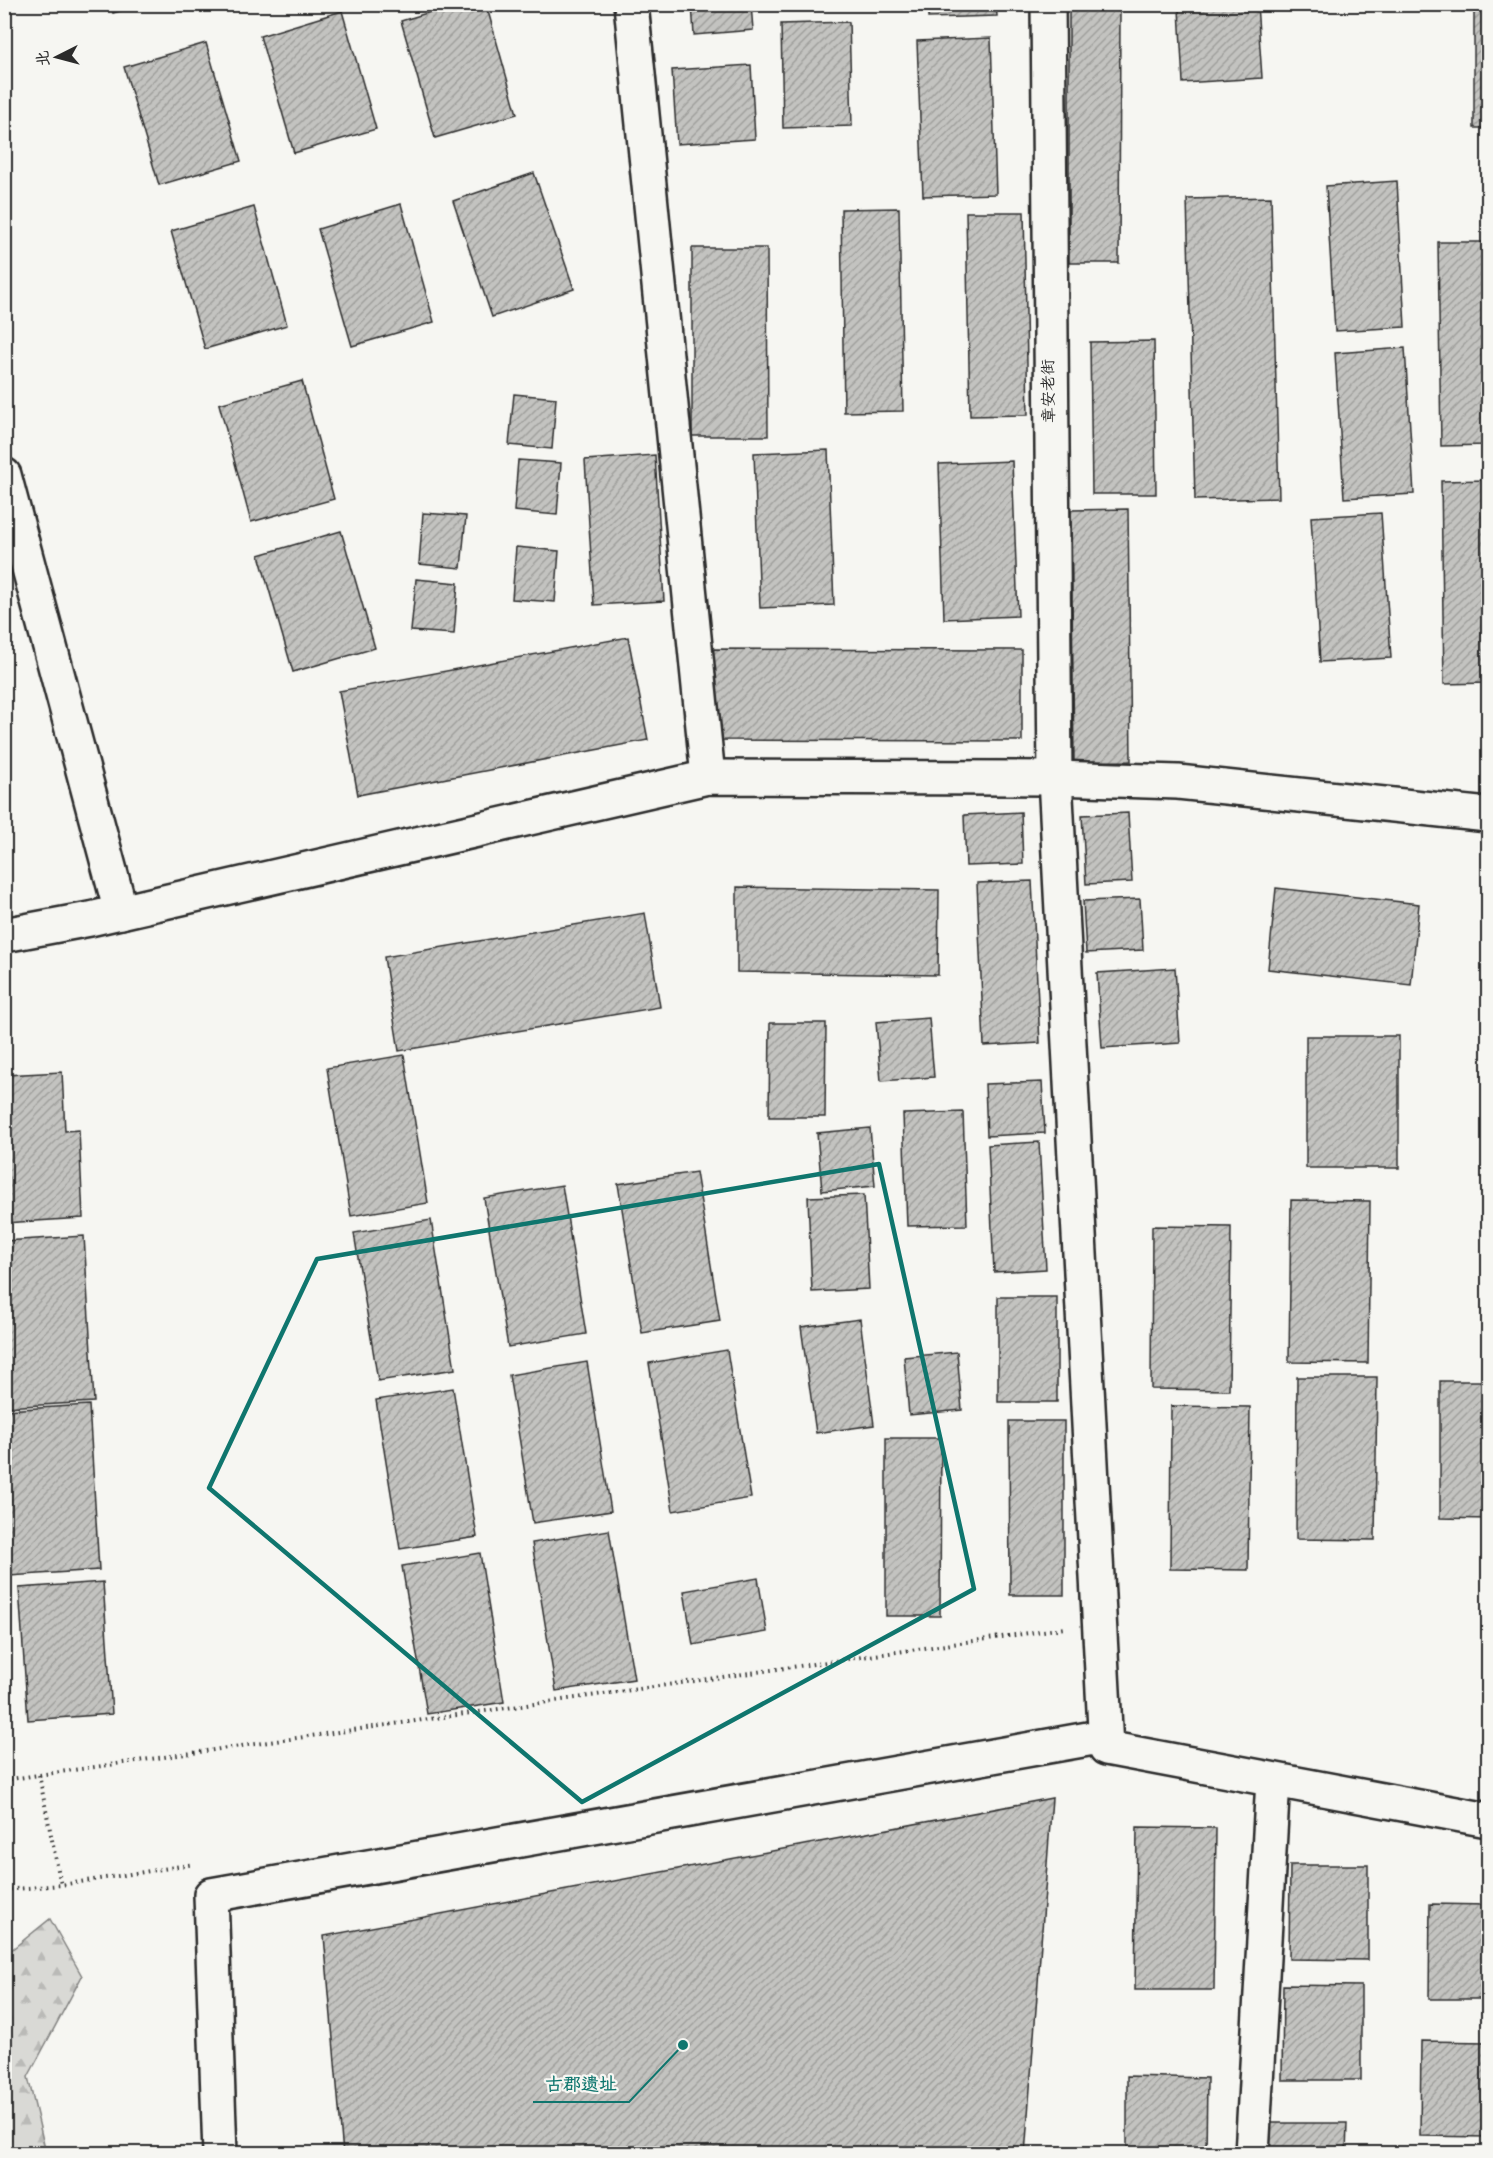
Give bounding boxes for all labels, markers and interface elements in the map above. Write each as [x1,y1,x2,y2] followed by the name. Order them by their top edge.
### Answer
[27,27,87,87] north arrow
[34,49,56,67] text: 北
[1040,359,1061,423] street label: 章安老街
[533,2066,629,2102] callout: 古郡遗址
[545,2075,617,2097] text: 古郡遗址

